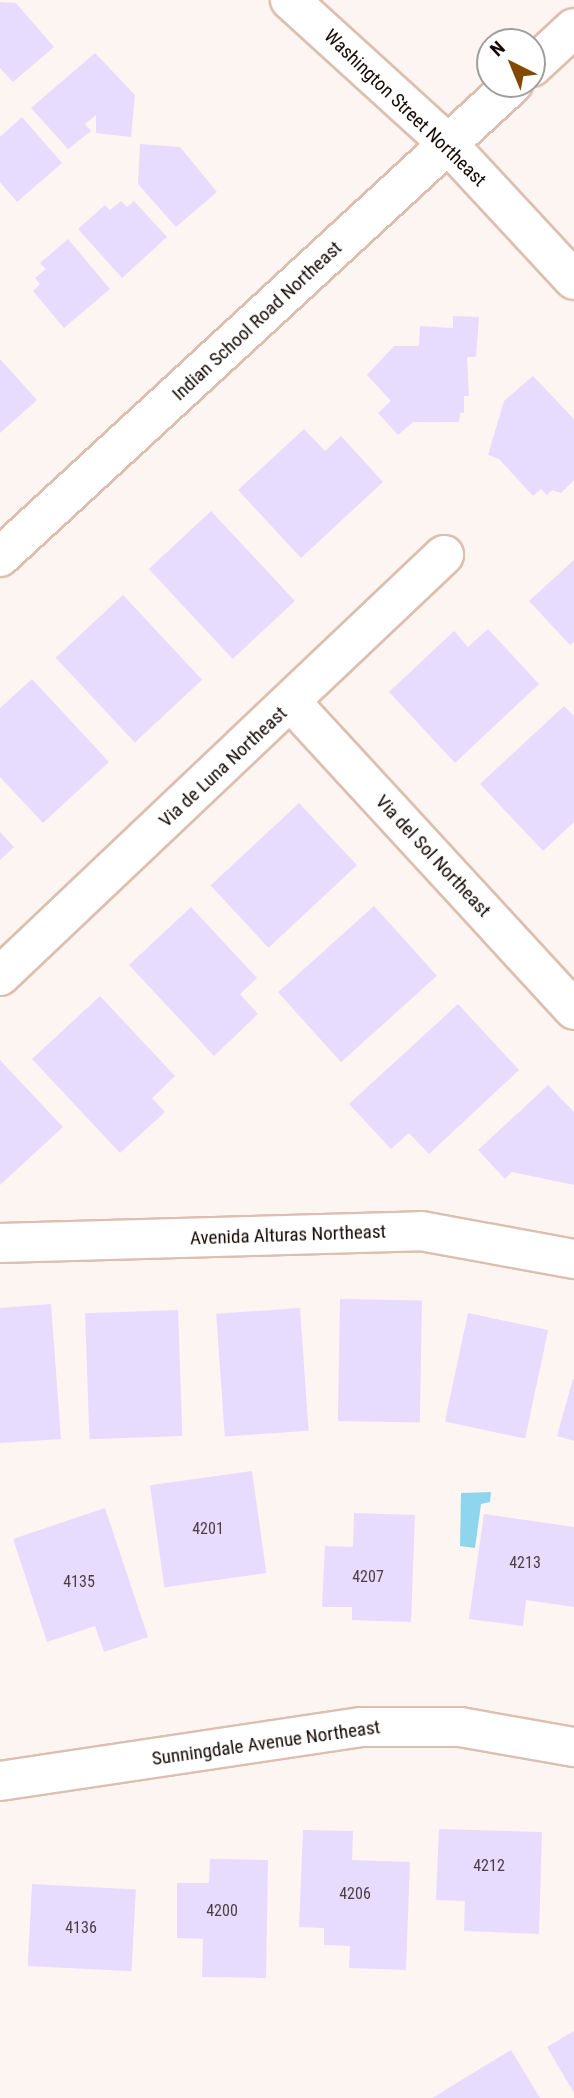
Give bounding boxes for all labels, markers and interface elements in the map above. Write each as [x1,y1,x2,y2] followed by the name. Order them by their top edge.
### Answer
[319,25,491,191] street label: Washington Street Northeast
[476,28,546,98] north arrow
[486,36,510,61] text: N
[168,237,346,405] street label: Indian School Road Northeast
[154,702,292,832] street label: Via de Luna Northeast
[371,790,495,922] street label: Via del Sol Northeast
[190,1220,386,1250] street label: Avenida Alturas Northeast
[192,1519,224,1539] house number: 4201
[509,1553,541,1573] house number: 4213
[352,1567,384,1587] house number: 4207
[63,1572,95,1592] house number: 4135
[150,1716,382,1770] street label: Sunningdale Avenue Northeast
[473,1856,505,1876] house number: 4212
[339,1884,371,1904] house number: 4206
[206,1901,238,1921] house number: 4200
[65,1918,97,1938] house number: 4136

